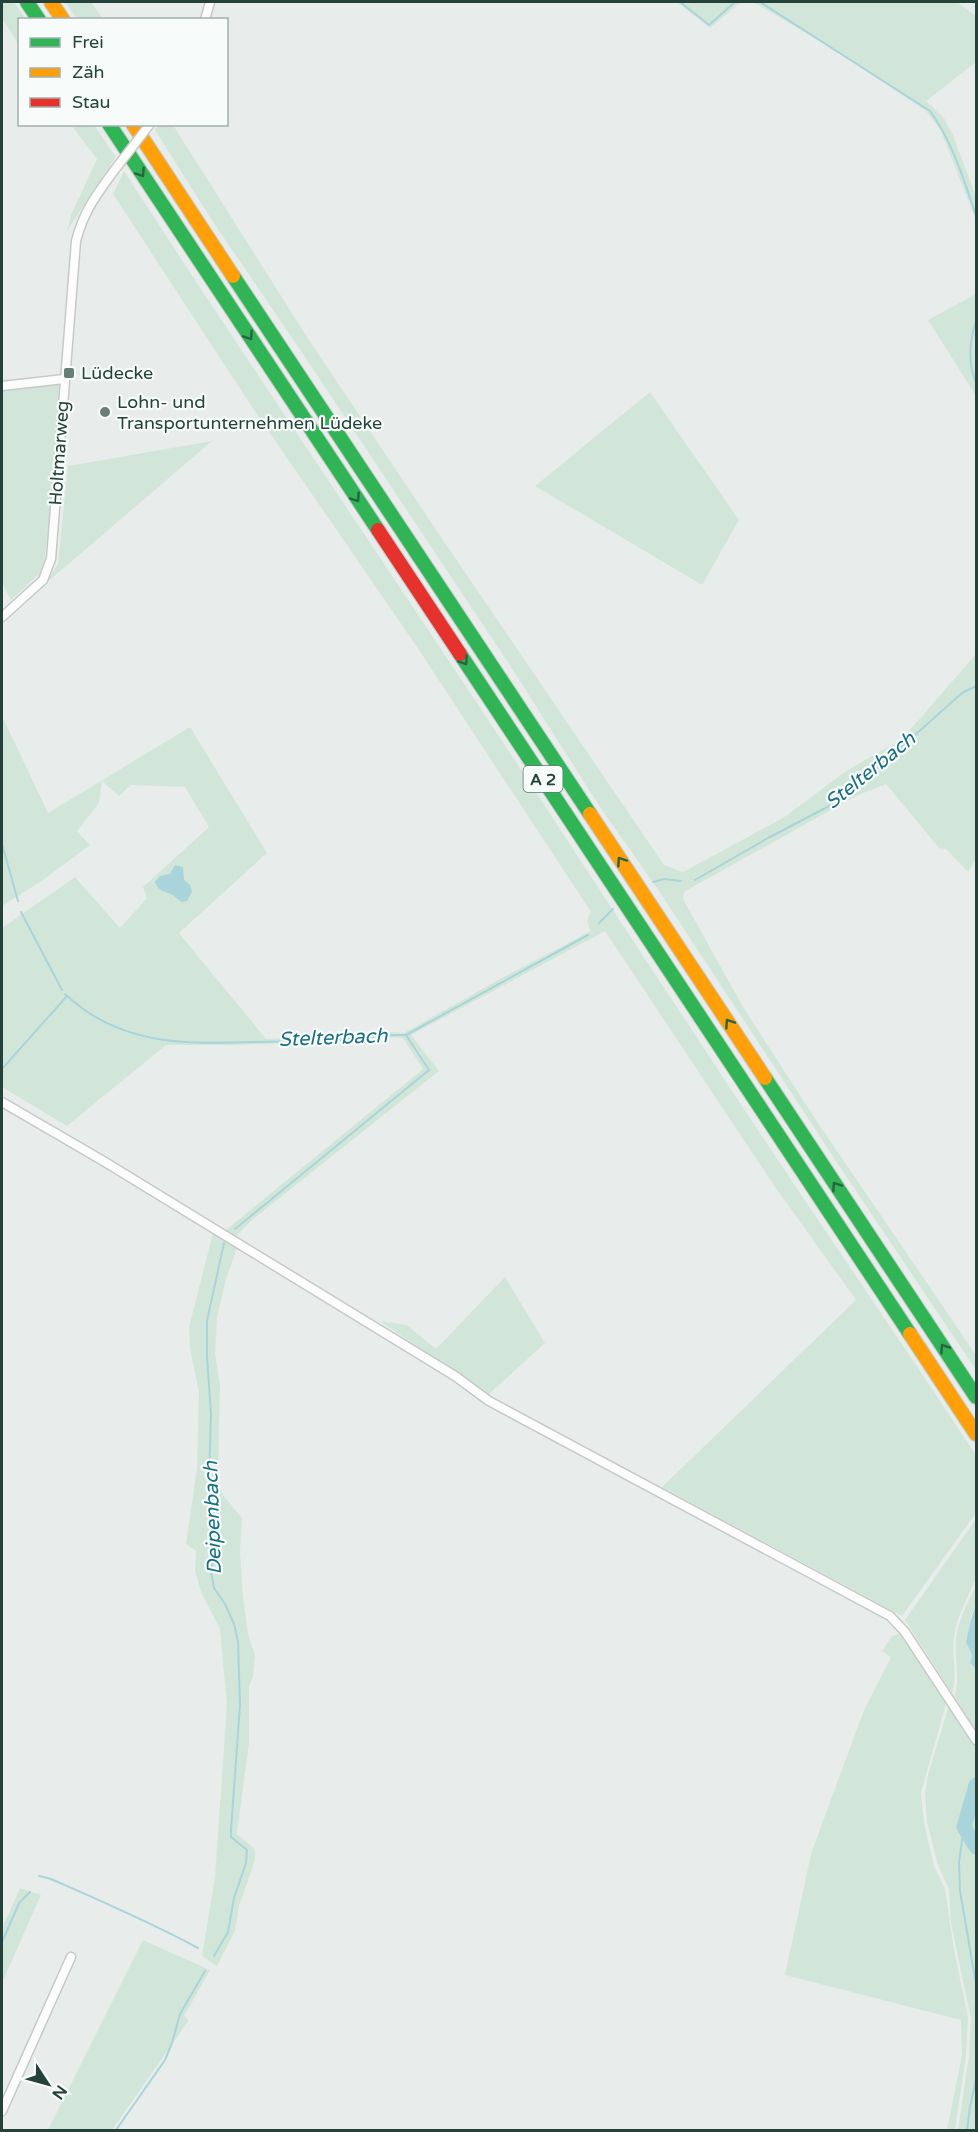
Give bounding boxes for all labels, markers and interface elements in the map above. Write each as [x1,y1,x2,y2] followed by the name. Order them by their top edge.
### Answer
[18,18,228,126] legend
[72,31,104,53] text: Frei
[72,61,105,83] text: Zäh
[72,91,111,113] text: Stau
[134,167,145,178] one-way arrow
[241,330,253,340] one-way arrow
[81,362,153,384] place label: Lüdecke
[62,366,76,380] marker: Lüdecke
[117,391,382,434] place label: Lohn- und Transportunternehmen Lüdeke
[44,400,74,506] street label: Holtmarweg
[98,405,112,419] marker: Lohn- und Transportunternehmen Lüdeke
[349,492,360,503] one-way arrow
[457,654,468,665] one-way arrow
[821,727,921,814] water label: Stelterbach
[524,766,562,792] road number: A 2
[617,856,628,867] one-way arrow
[724,1019,736,1029] one-way arrow
[278,1024,389,1052] water label: Stelterbach
[833,1181,844,1192] one-way arrow
[940,1344,951,1355] one-way arrow
[199,1460,227,1575] water label: Deipenbach
[18,2054,78,2114] north arrow
[47,2081,71,2103] text: N

